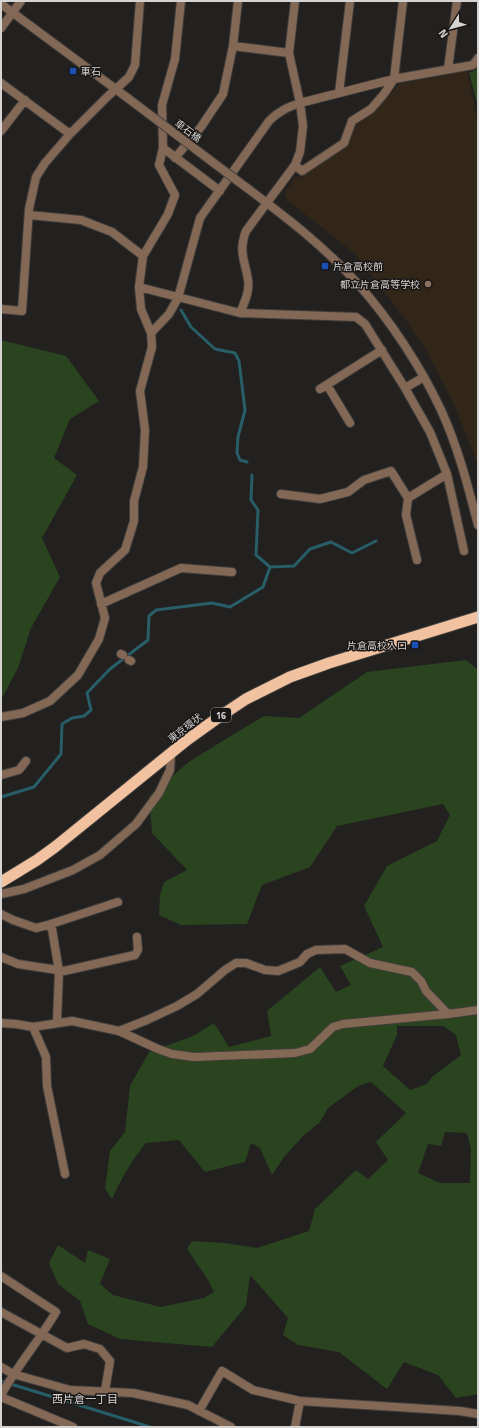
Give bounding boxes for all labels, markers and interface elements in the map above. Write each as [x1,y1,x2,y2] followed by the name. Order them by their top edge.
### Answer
[431,8,471,48] north arrow
[434,26,452,42] text: N
[81,64,101,79] place label: 車石
[68,66,78,76] marker: 車石
[172,116,204,146] street label: 車石橋
[333,259,383,274] place label: 片倉高校前
[320,261,330,271] marker: 片倉高校前
[340,277,420,292] place label: 都立片倉高等学校
[423,279,433,289] marker: 都立片倉高等学校
[347,638,407,653] place label: 片倉高校入口
[410,640,420,650] marker: 片倉高校入口
[211,708,231,722] road number: 16
[165,710,205,746] street label: 東京環状
[52,1391,118,1407] district label: 西片倉一丁目

